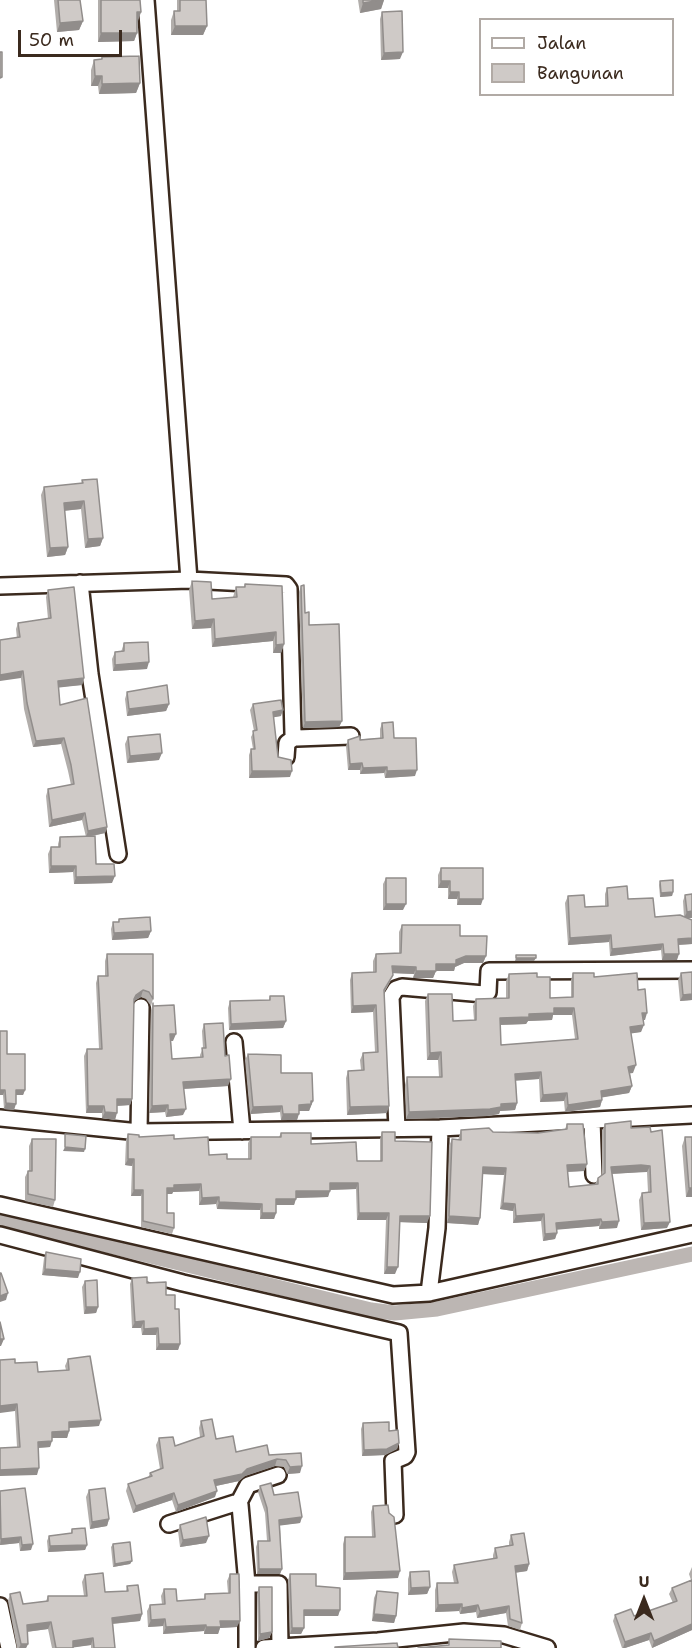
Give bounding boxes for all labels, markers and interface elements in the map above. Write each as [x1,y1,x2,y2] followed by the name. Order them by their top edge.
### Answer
[21,18,124,56] scale bar
[479,18,674,96] legend
[29,28,74,52] text: 50 m
[537,31,586,55] text: Jalan
[537,61,624,85] text: Bangunan
[614,1570,674,1630] north arrow
[639,1571,649,1592] text: U

